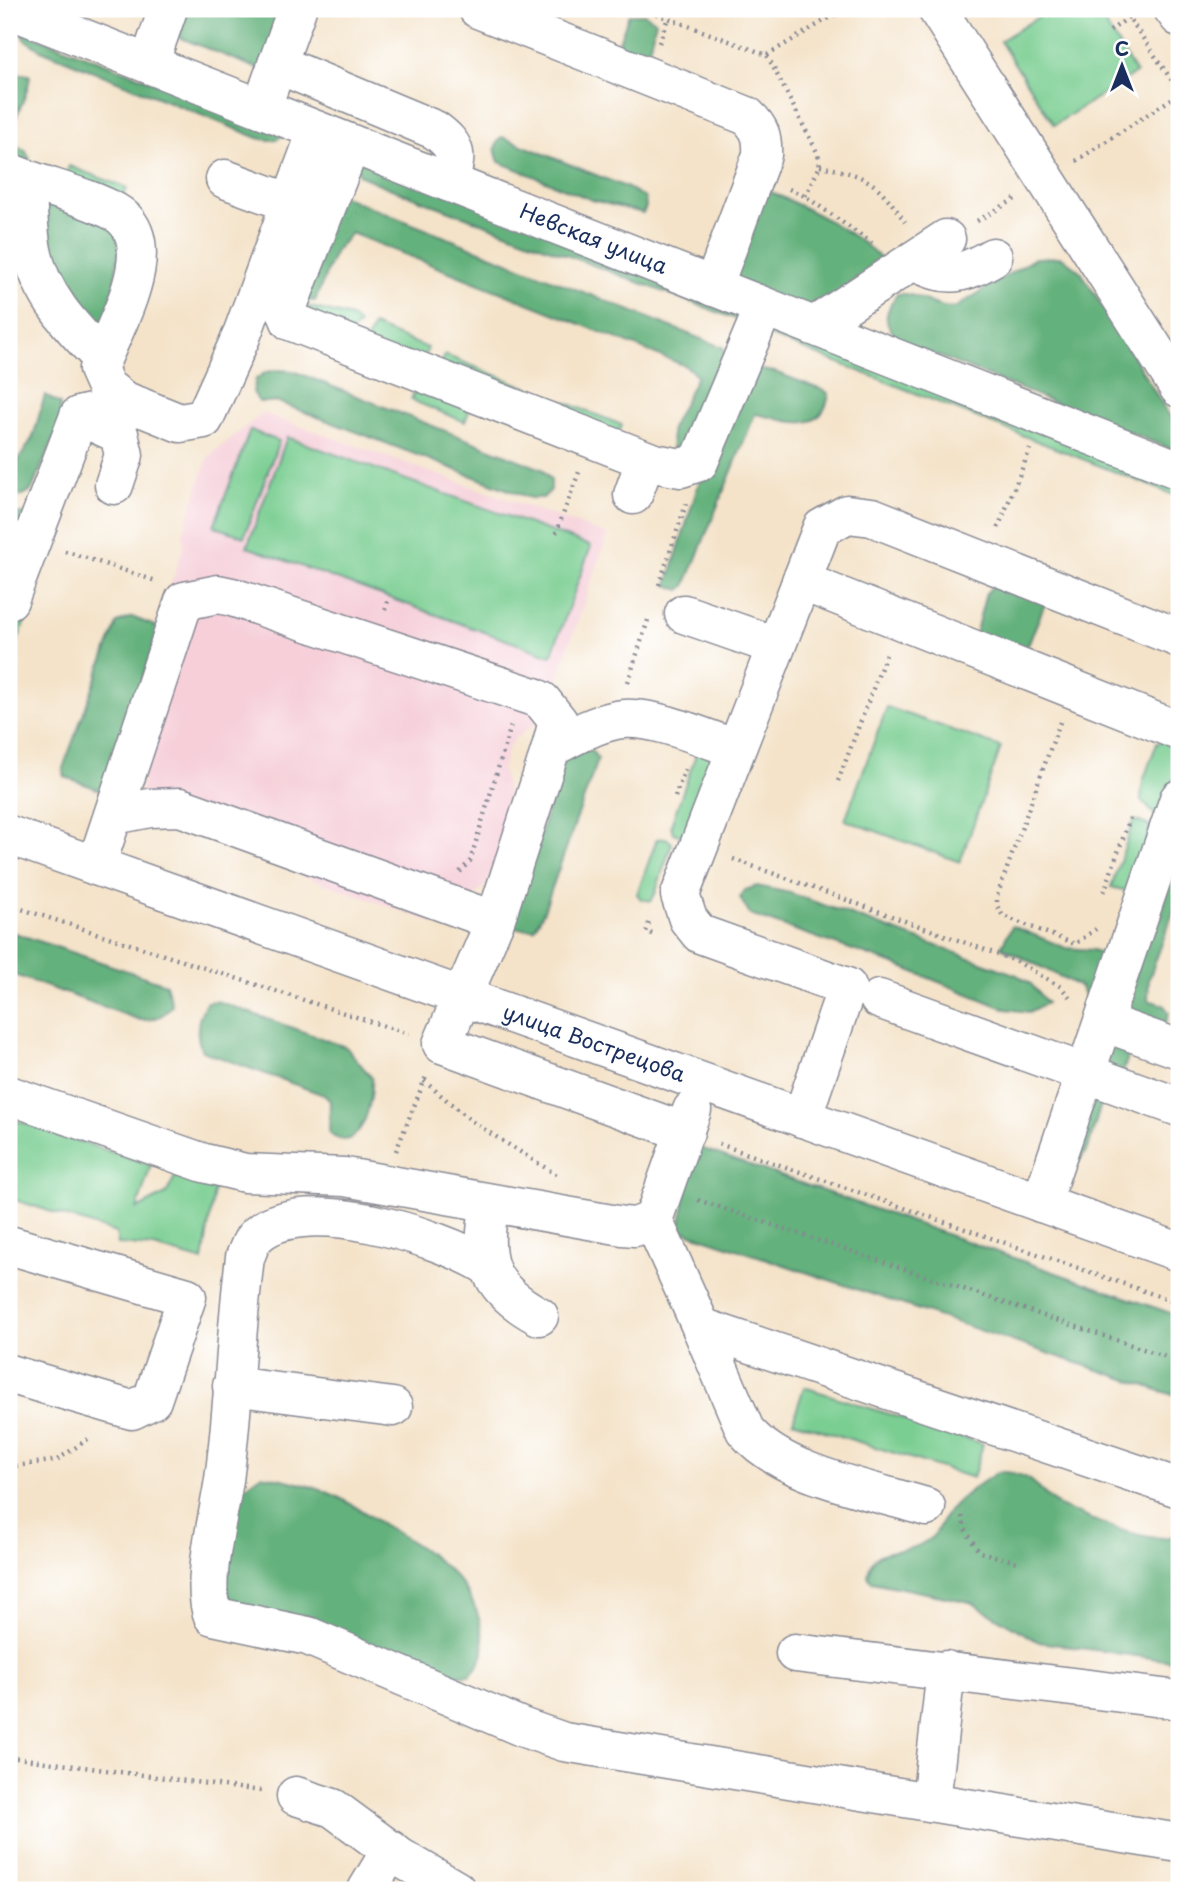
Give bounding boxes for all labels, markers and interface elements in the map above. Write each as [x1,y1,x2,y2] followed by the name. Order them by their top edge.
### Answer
[1086,32,1156,102] north arrow
[1115,34,1129,62] text: С
[515,194,673,281] street label: Невская улица
[499,994,690,1089] street label: улица Вострецова

